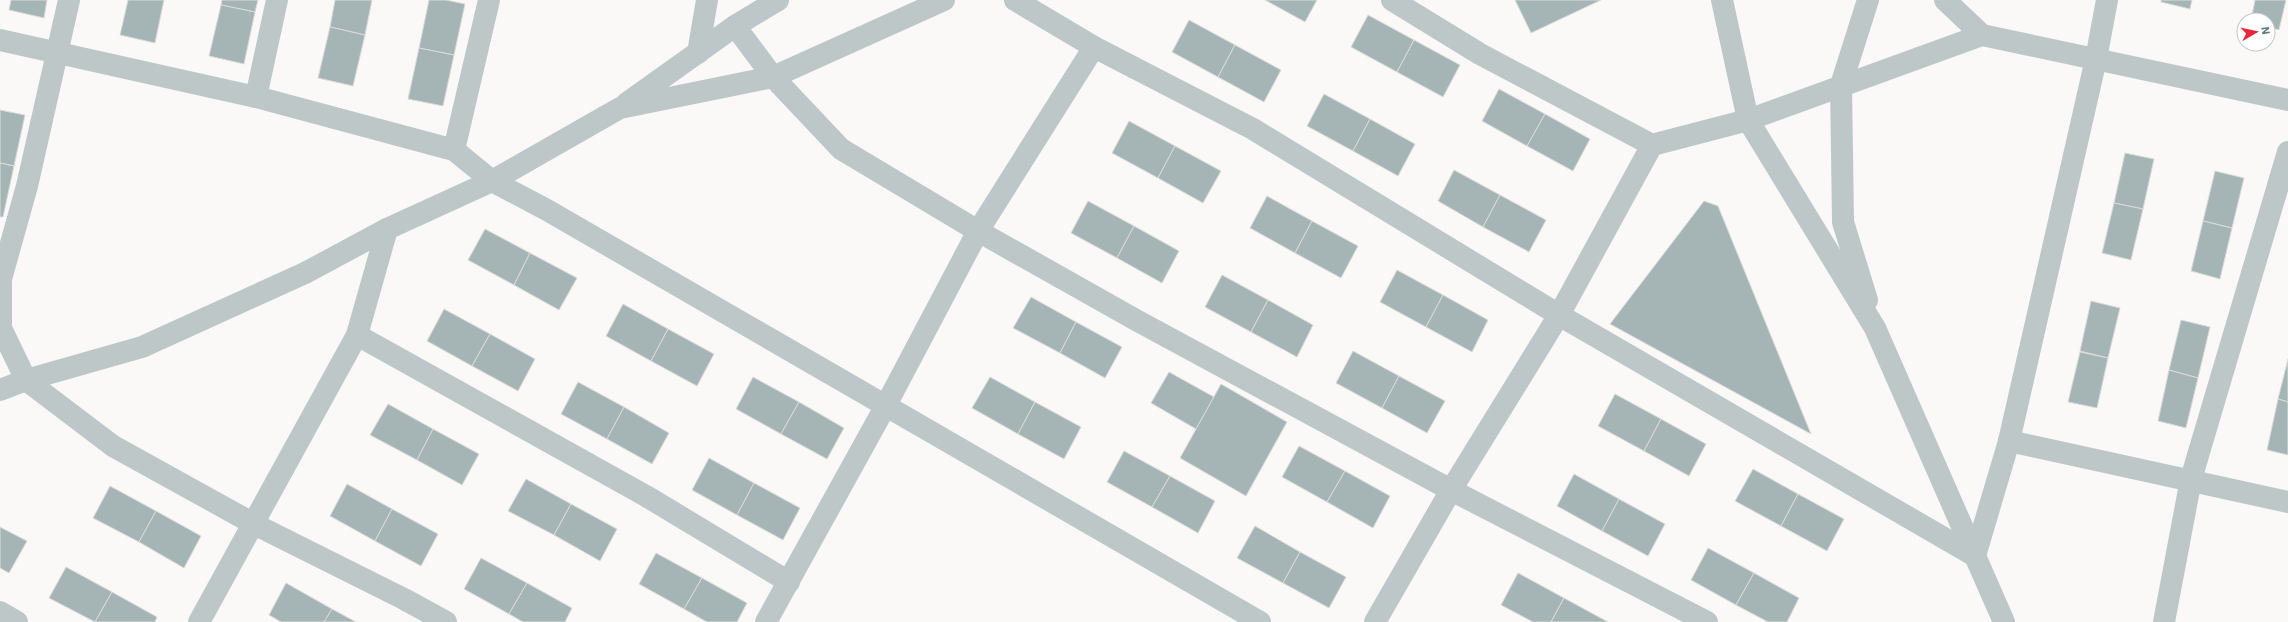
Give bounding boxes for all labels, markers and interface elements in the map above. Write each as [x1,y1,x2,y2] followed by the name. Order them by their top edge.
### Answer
[2236,12,2276,52] north arrow
[2258,25,2273,35] text: N

